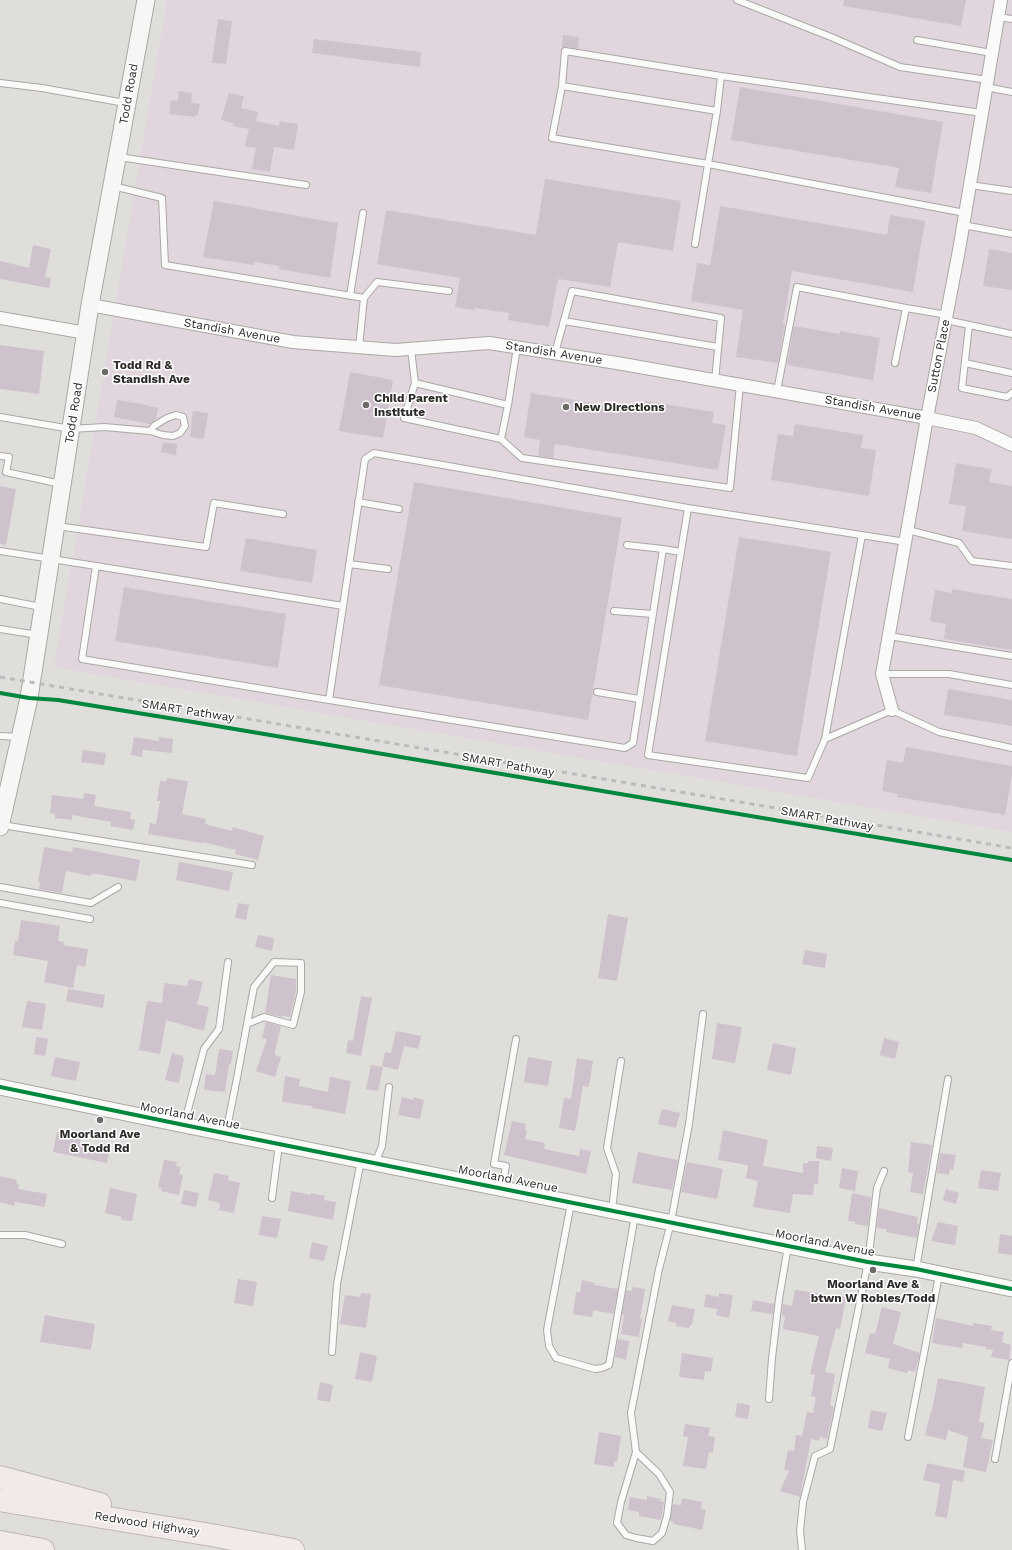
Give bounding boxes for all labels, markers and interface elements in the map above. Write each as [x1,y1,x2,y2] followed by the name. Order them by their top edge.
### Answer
[117,62,141,126] street label: Todd Road
[183,315,281,347] street label: Standish Avenue
[925,318,953,394] street label: Sutton Place
[505,338,603,368] street label: Standish Avenue
[113,358,190,386] place label: Todd Rd & Standish Ave
[100,367,110,377] marker: Todd Rd & Standish Ave
[62,381,86,445] street label: Todd Road
[374,391,448,419] place label: Child Parent Institute
[824,392,922,424] street label: Standish Avenue
[361,400,371,410] marker: Child Parent Institute
[574,400,665,414] place label: New Directions
[561,402,571,412] marker: New Directions
[141,697,235,725] street label: SMART Pathway
[461,750,555,780] street label: SMART Pathway
[780,804,874,834] street label: SMART Pathway
[139,1099,241,1133] street label: Moorland Avenue
[95,1115,105,1125] marker: Moorland Ave & Todd Rd
[60,1127,140,1155] place label: Moorland Ave & Todd Rd
[457,1162,559,1196] street label: Moorland Avenue
[774,1226,876,1260] street label: Moorland Avenue
[868,1265,878,1275] marker: Moorland Ave & btwn W Robles/Todd
[811,1277,935,1305] place label: Moorland Ave & btwn W Robles/Todd
[93,1509,201,1539] street label: Redwood Highway

